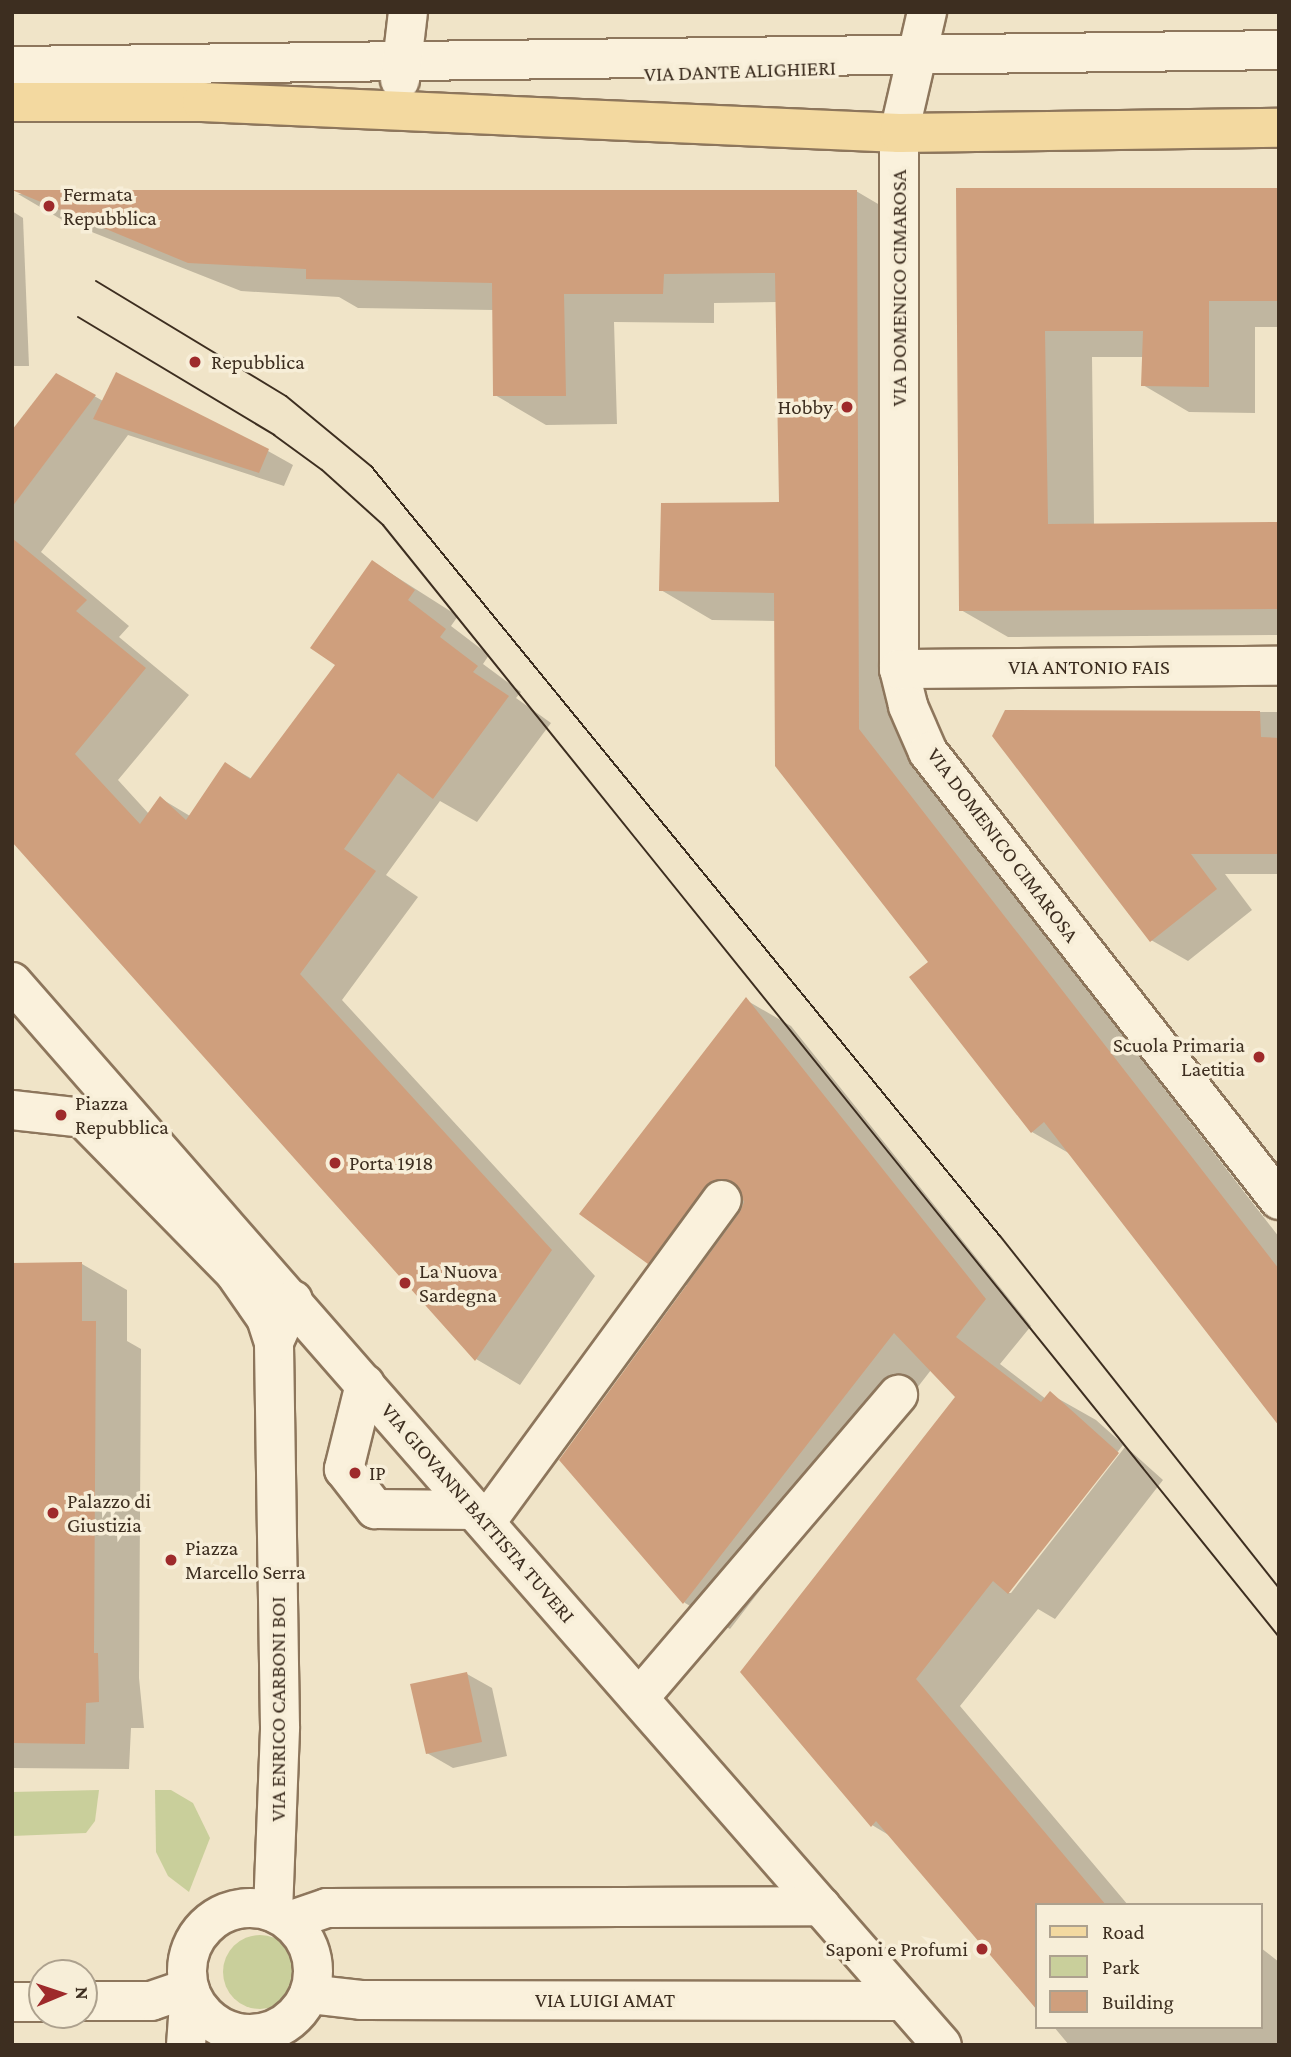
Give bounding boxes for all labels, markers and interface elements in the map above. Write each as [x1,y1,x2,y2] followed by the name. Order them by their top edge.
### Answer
[644,55,836,87] street label: VIA DANTE ALIGHIERI
[886,170,912,406] street label: VIA DOMENICO CIMAROSA
[63,181,157,231] place label: Fermata Repubblica
[41,198,57,214] marker: Fermata Repubblica
[211,349,305,375] place label: Repubblica
[185,352,205,372] marker: Repubblica
[778,394,833,420] place label: Hobby
[839,399,855,415] marker: Hobby
[1008,654,1170,680] street label: VIA ANTONIO FAIS
[922,743,1084,947] street label: VIA DOMENICO CIMAROSA
[1113,1032,1245,1082] place label: Scuola Primaria Laetitia
[1251,1049,1267,1065] marker: Scuola Primaria Laetitia
[75,1090,169,1140] place label: Piazza Repubblica
[53,1107,69,1123] marker: Piazza Repubblica
[349,1150,433,1176] place label: Porta 1918
[327,1155,343,1171] marker: Porta 1918
[419,1258,498,1308] place label: La Nuova Sardegna
[397,1275,413,1291] marker: La Nuova Sardegna
[376,1398,580,1628] street label: VIA GIOVANNI BATTISTA TUVERI
[369,1460,386,1486] place label: IP
[347,1465,363,1481] marker: IP
[67,1488,151,1538] place label: Palazzo di Giustizia
[45,1505,61,1521] marker: Palazzo di Giustizia
[185,1535,306,1585] place label: Piazza Marcello Serra
[163,1552,179,1568] marker: Piazza Marcello Serra
[265,1596,291,1822] street label: VIA ENRICO CARBONI BOI
[1036,1903,1263,2029] legend
[1102,1920,1145,1944] text: Road
[825,1936,968,1962] place label: Saponi e Profumi
[974,1941,990,1957] marker: Saponi e Profumi
[1102,1955,1139,1979] text: Park
[28,1959,98,2029] north arrow
[72,1986,93,2000] text: N
[535,1987,675,2013] street label: VIA LUIGI AMAT
[1102,1990,1174,2014] text: Building

